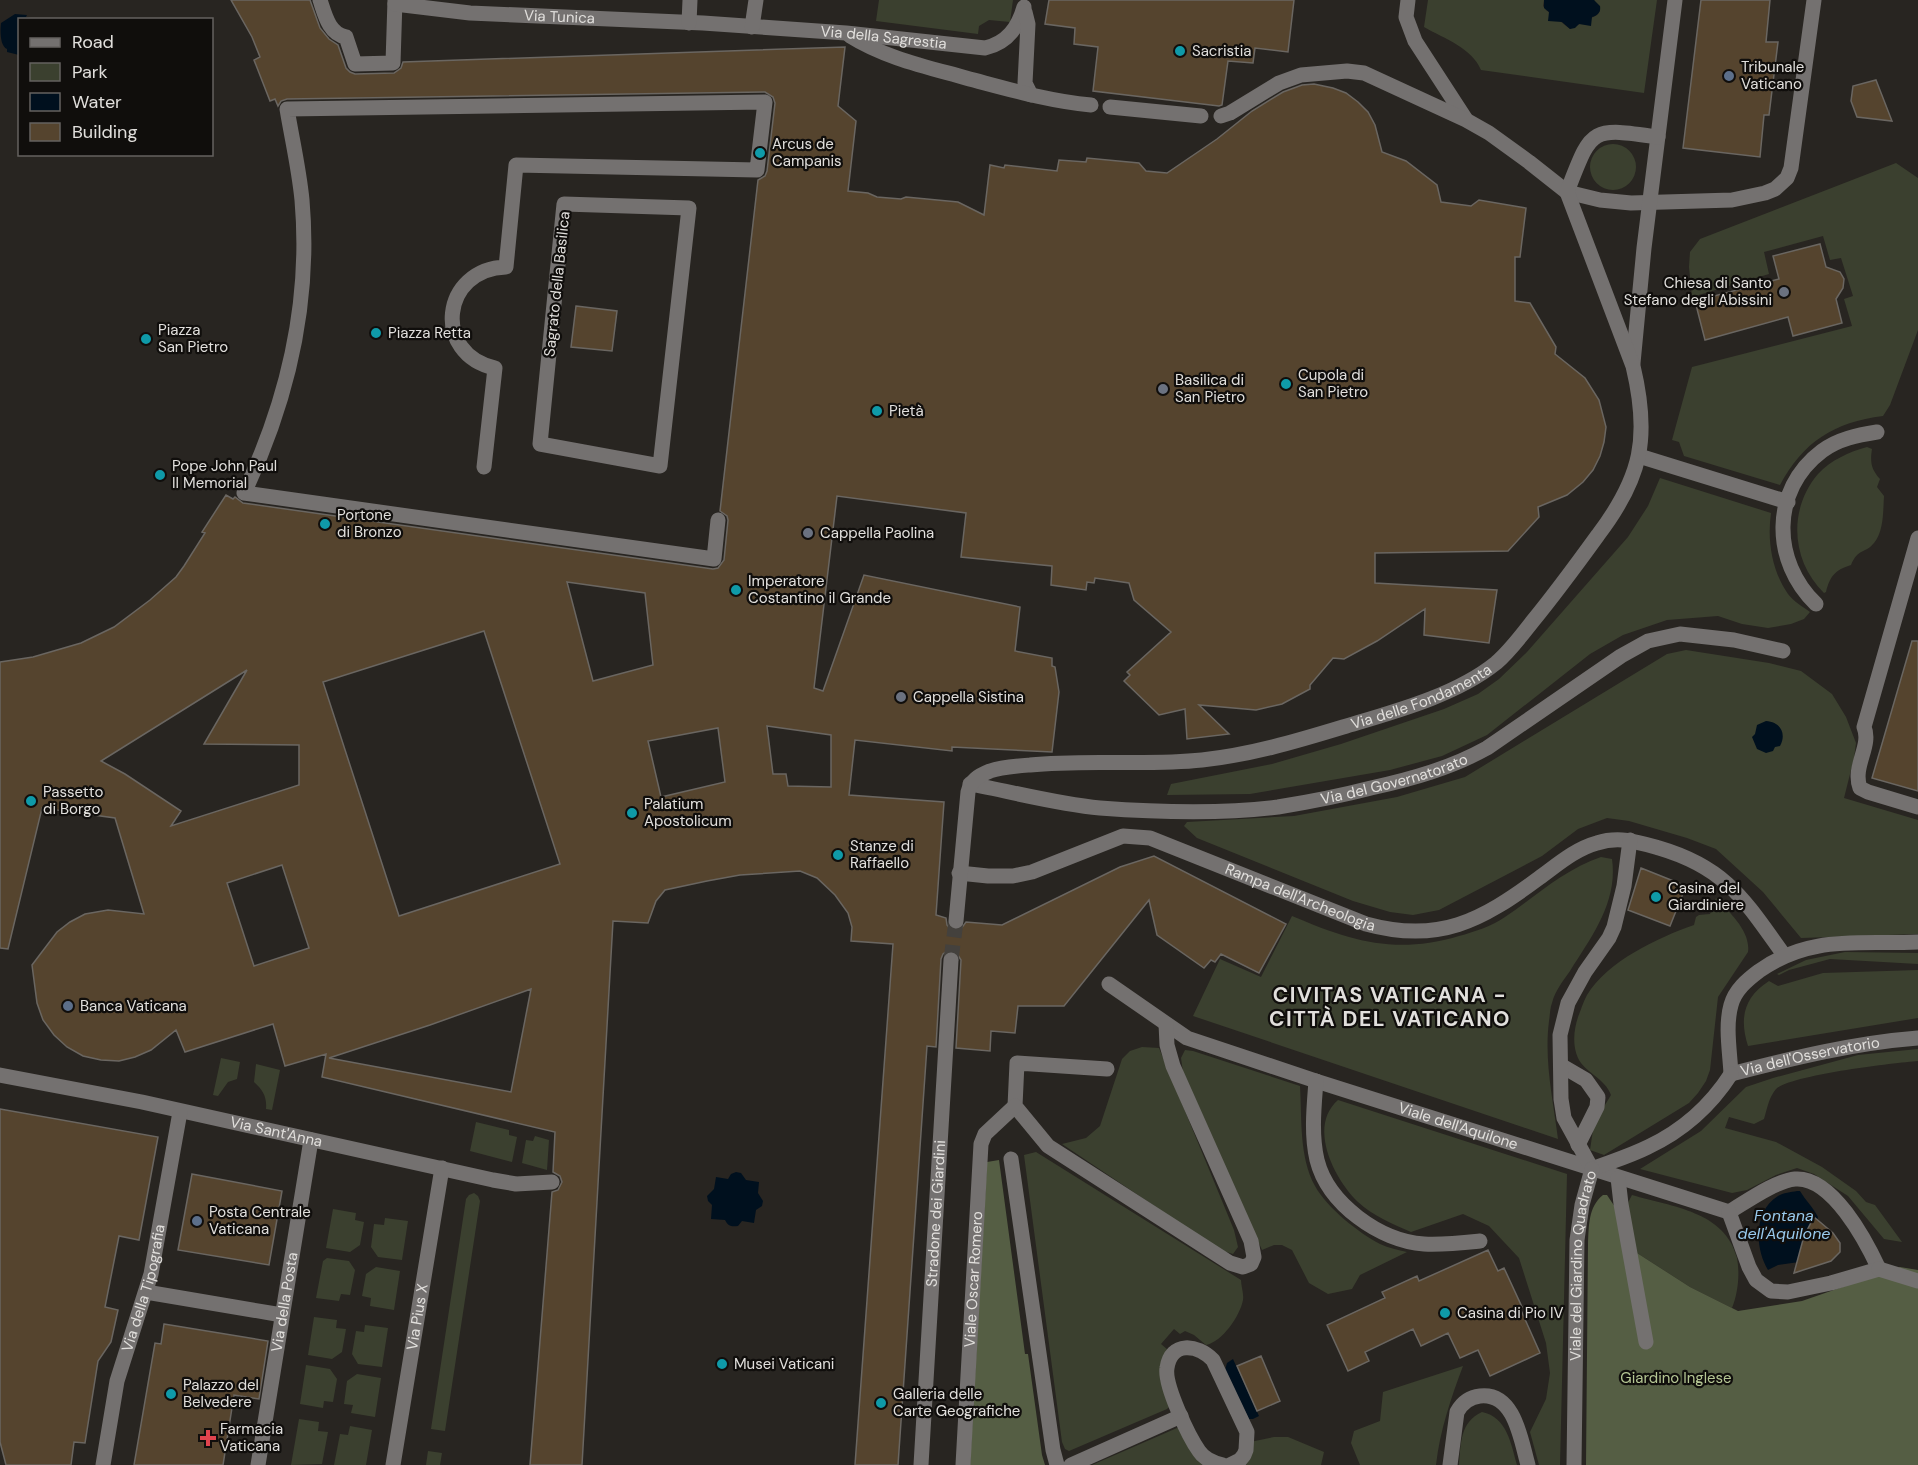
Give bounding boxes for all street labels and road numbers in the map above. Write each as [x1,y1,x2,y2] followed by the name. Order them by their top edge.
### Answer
[523,5,595,28] street label: Via Tunica
[820,21,948,54] street label: Via della Sagrestia
[539,210,575,358] street label: Sagrato della Basilica
[1348,660,1496,734] street label: Via delle Fondamenta
[1319,749,1471,809] street label: Via del Governatorato
[1222,859,1377,936] street label: Rampa dell'Archeologia
[1738,1032,1881,1081] street label: Via dell'Osservatorio
[1396,1098,1521,1154] street label: Viale dell'Aquilone
[228,1112,324,1152] street label: Via Sant'Anna
[922,1139,950,1287] street label: Stradone dei Giardini
[1565,1168,1601,1361] street label: Viale del Giardino Quadrato
[960,1210,987,1348] street label: Viale Oscar Romero
[117,1223,170,1354] street label: Via della Tipografia
[267,1251,303,1354] street label: Via della Posta
[402,1282,433,1352] street label: Via Pius X

